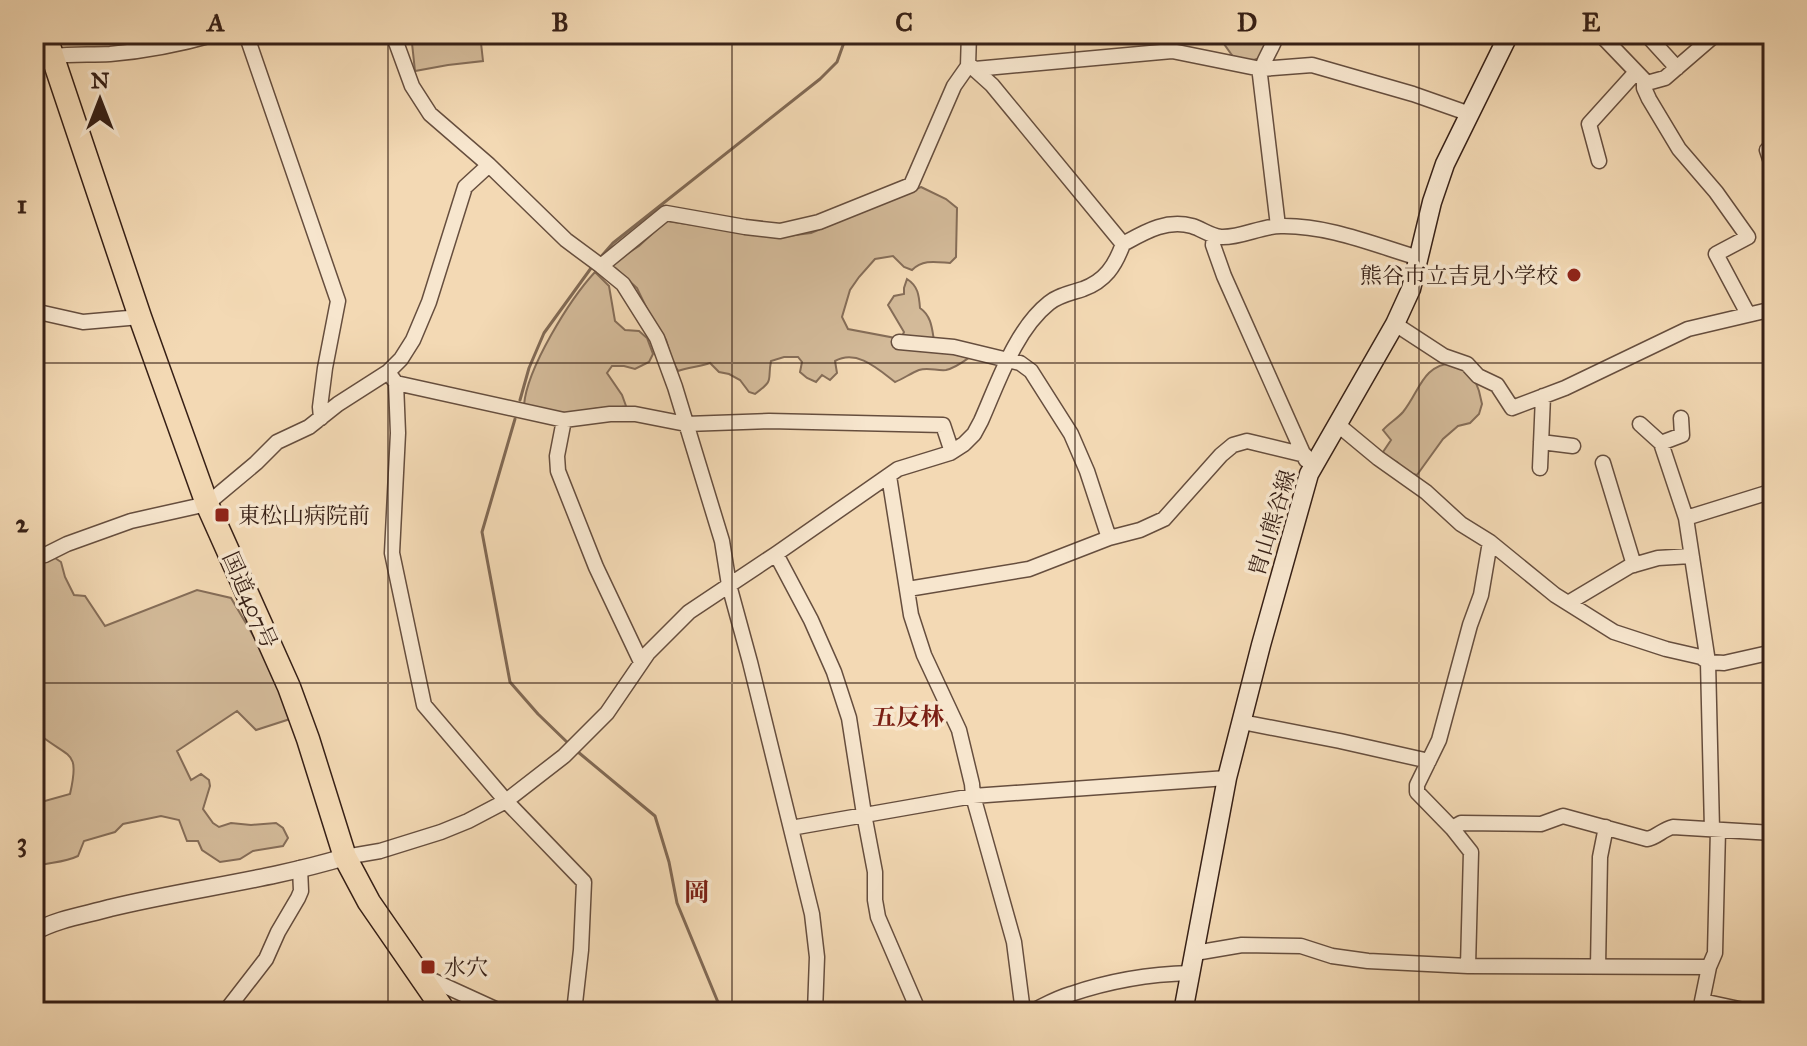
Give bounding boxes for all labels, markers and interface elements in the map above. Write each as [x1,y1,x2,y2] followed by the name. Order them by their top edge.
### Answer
[205,6,225,38] text: A
[551,6,569,38] text: B
[895,6,913,38] text: C
[1237,6,1257,38] text: D
[1582,6,1601,38] text: E
[60,60,140,140] north arrow
[91,67,110,94] text: N
[17,188,27,220] text: 1
[1360,262,1558,289] place label: 熊谷市立吉見小学校
[1565,266,1583,284] marker: 熊谷市立吉見小学校
[1243,466,1301,580] street label: 胄山熊谷線
[238,502,370,529] place label: 東松山病院前
[213,506,231,524] marker: 東松山病院前
[16,507,30,539] text: 2
[217,548,283,652] street label: 国道407号
[872,702,944,732] district label: 五反林
[17,826,27,858] text: 3
[684,876,710,908] district label: 岡
[444,954,488,981] place label: 水穴
[419,958,437,976] marker: 水穴

